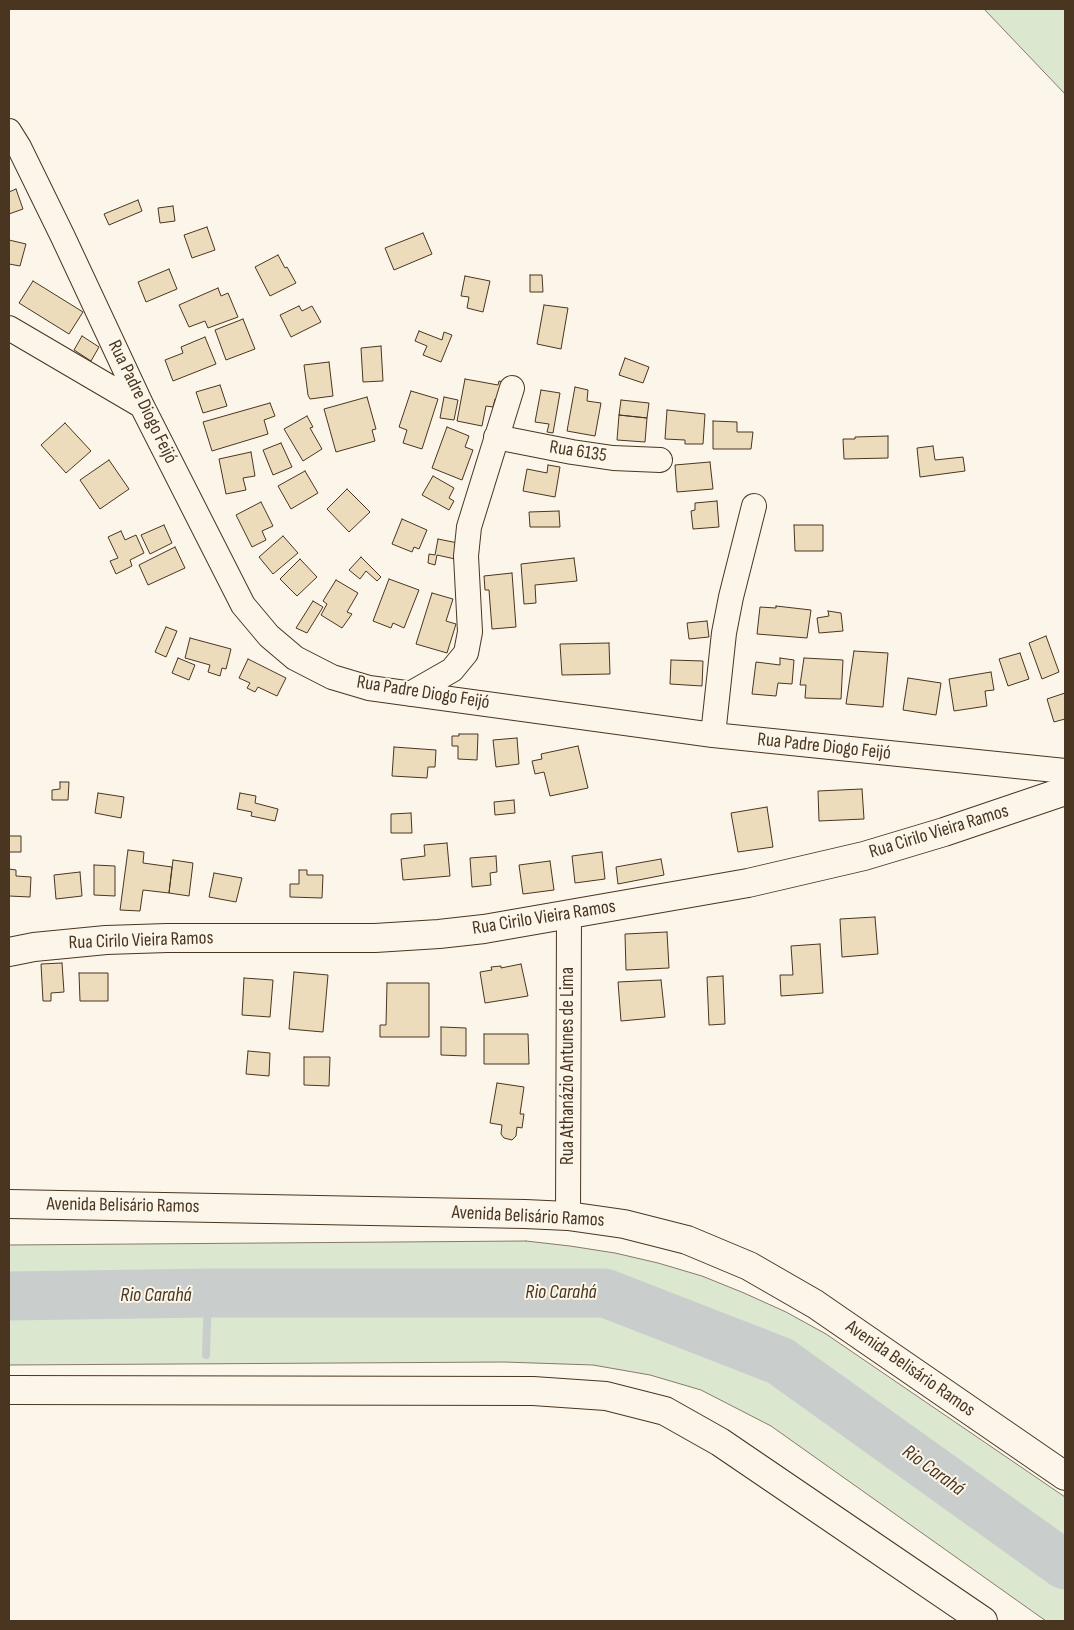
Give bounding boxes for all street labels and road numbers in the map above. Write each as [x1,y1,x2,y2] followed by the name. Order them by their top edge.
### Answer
[102,337,182,467] street label: Rua Padre Diogo Feijó
[548,436,608,468] street label: Rua 6135
[355,671,491,715] street label: Rua Padre Diogo Feijó
[756,729,892,765] street label: Rua Padre Diogo Feijó
[866,800,1012,864] street label: Rua Cirilo Vieira Ramos
[471,895,617,941] street label: Rua Cirilo Vieira Ramos
[68,927,214,955] street label: Rua Cirilo Vieira Ramos
[557,967,579,1165] street label: Rua Athanázio Antunes de Lima
[46,1193,200,1219] street label: Avenida Belisário Ramos
[451,1202,605,1232] street label: Avenida Belisário Ramos
[841,1316,979,1422] street label: Avenida Belisário Ramos

